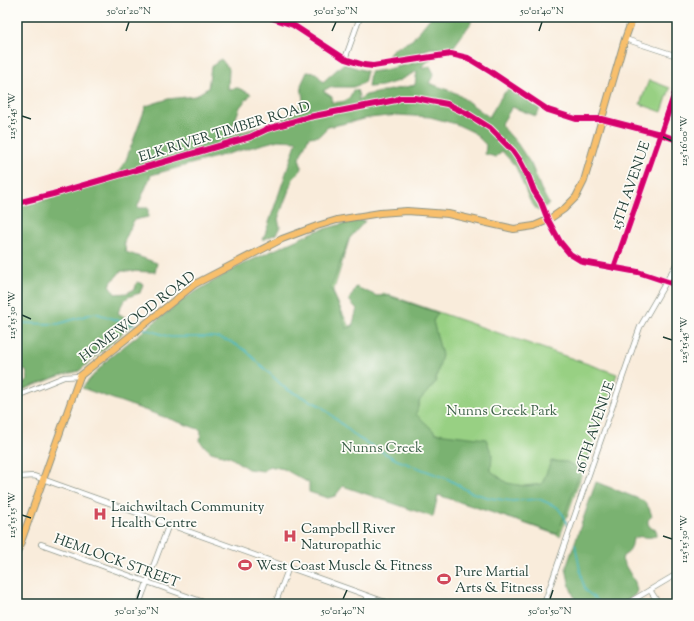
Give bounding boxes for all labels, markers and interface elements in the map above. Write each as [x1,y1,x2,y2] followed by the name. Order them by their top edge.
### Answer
[106,4,151,19] text: 50°01'20"N
[313,4,358,19] text: 50°01'30"N
[519,4,564,19] text: 50°01'40"N
[5,93,20,139] text: 125°15'45"W
[136,97,313,169] street label: ELK RIVER TIMBER ROAD
[677,116,692,166] text: 125°16'00"W
[607,138,657,233] street label: 15TH AVENUE
[76,267,200,368] street label: HOMEWOOD ROAD
[5,291,20,339] text: 125°15'30"W
[677,317,692,363] text: 125°15'45"W
[571,379,621,476] street label: 16TH AVENUE
[447,402,558,422] park label: Nunns Creek Park
[341,439,423,459] park label: Nunns Creek
[5,492,20,538] text: 125°15'15"W
[111,498,264,534] place label: Laichwiltach Community Health Centre
[92,506,108,522] hospital icon: Laichwiltach Community Health Centre
[677,515,692,563] text: 125°15'30"W
[301,520,396,556] place label: Campbell River Naturopathic
[282,528,298,544] hospital icon: Campbell River Naturopathic
[51,530,182,594] street label: HEMLOCK STREET
[237,557,253,573] sports icon: West Coast Muscle & Fitness
[256,557,432,577] place label: West Coast Muscle & Fitness
[455,563,543,599] place label: Pure Martial Arts & Fitness
[436,571,452,587] sports icon: Pure Martial Arts & Fitness
[114,604,159,619] text: 50°01'30"N
[320,604,365,619] text: 50°01'40"N
[528,604,571,619] text: 50°01'50"N

